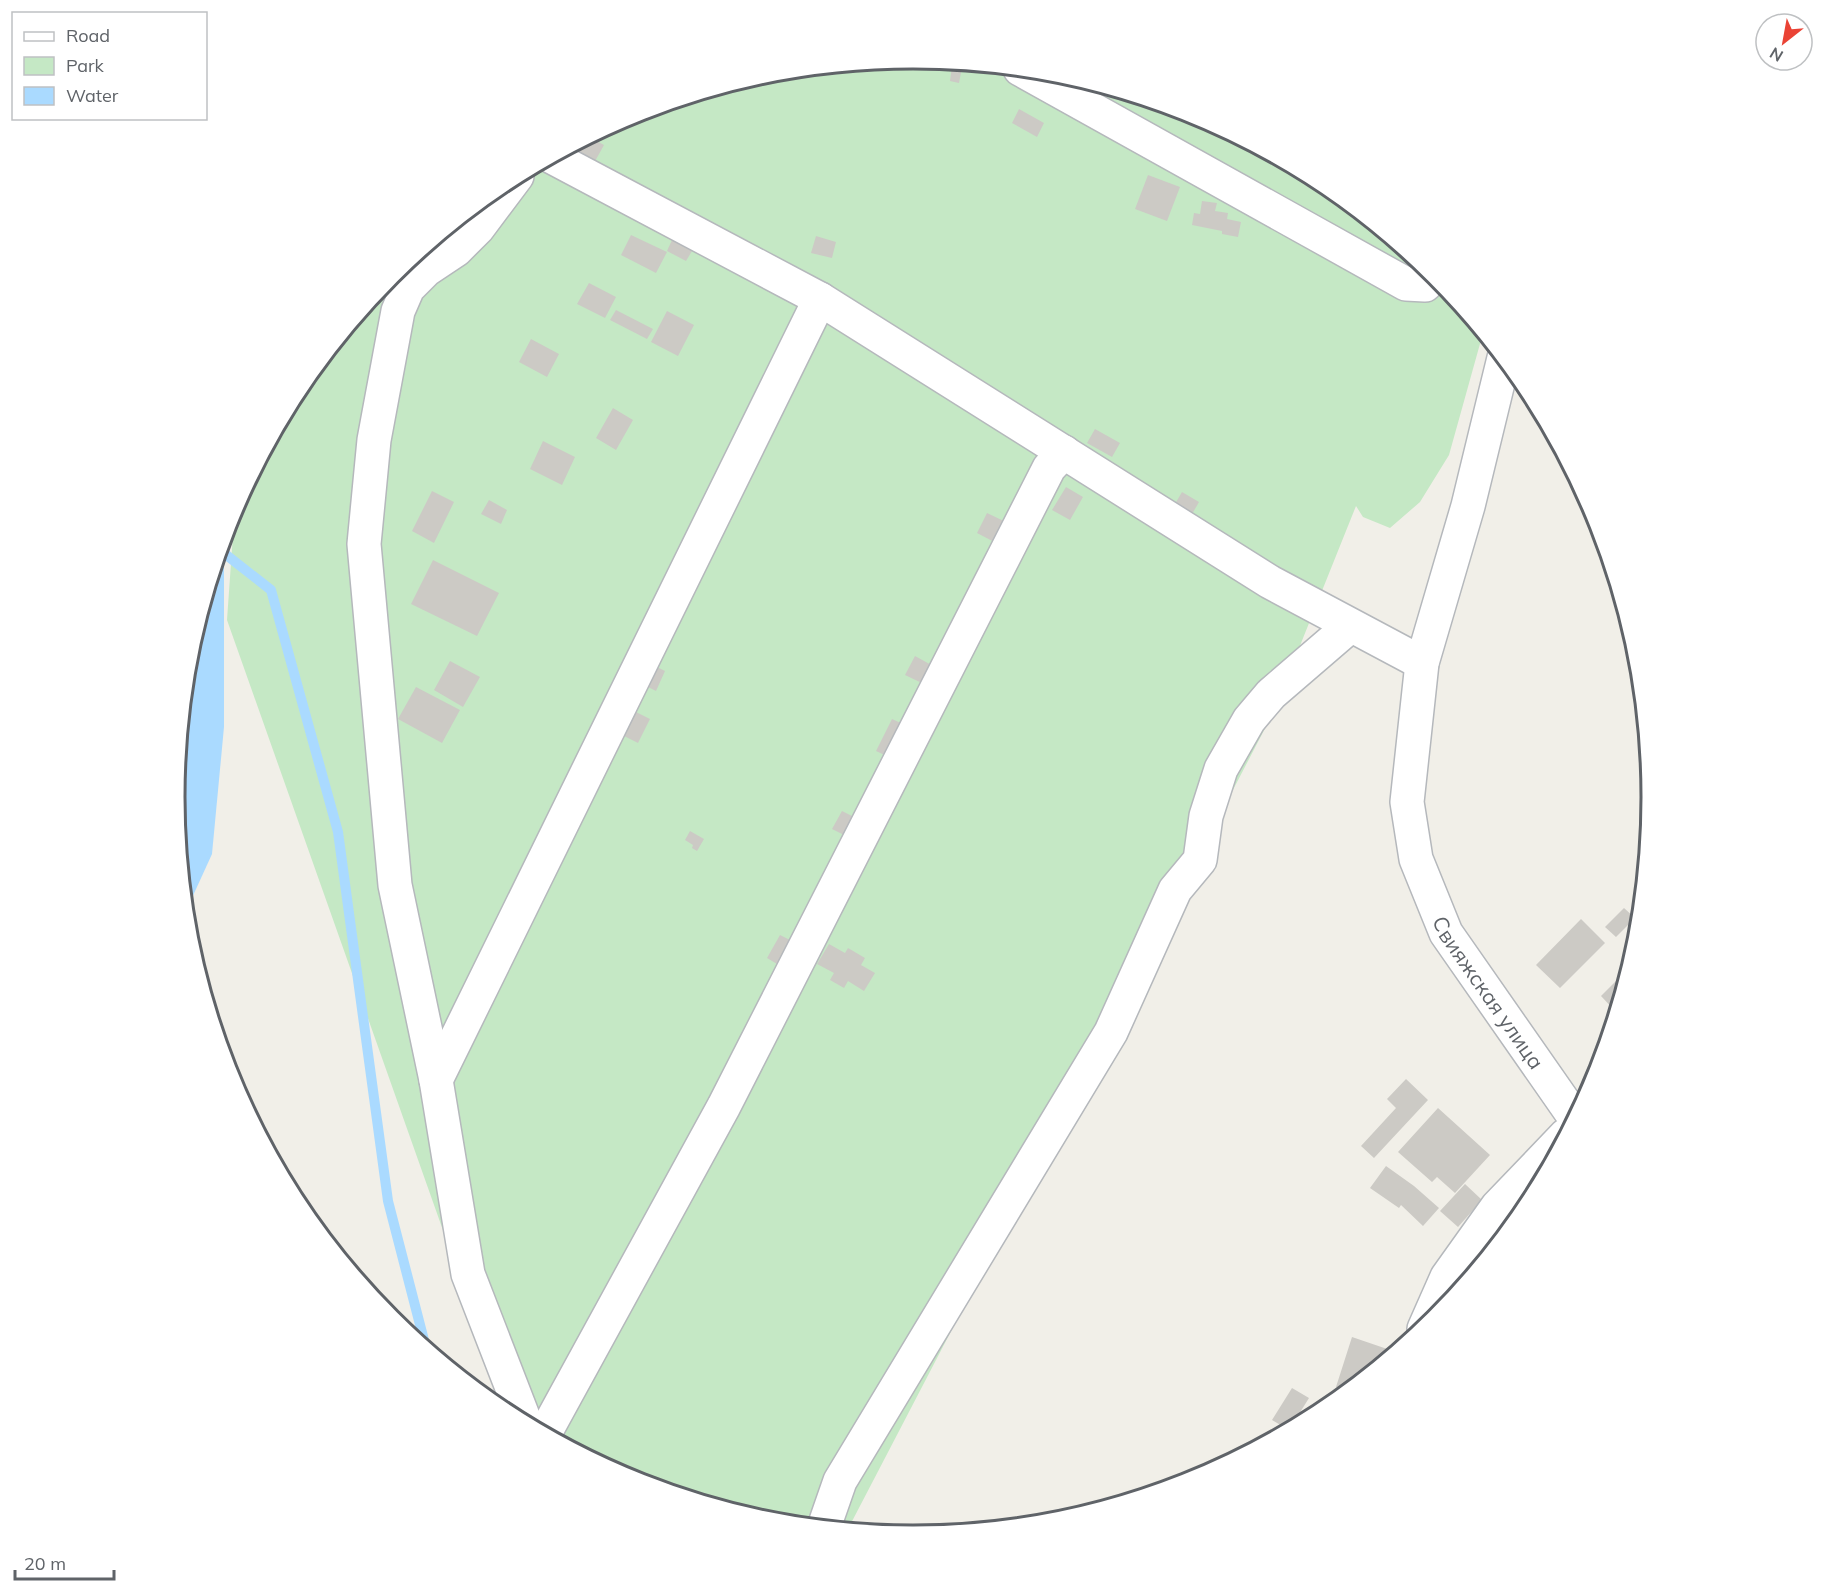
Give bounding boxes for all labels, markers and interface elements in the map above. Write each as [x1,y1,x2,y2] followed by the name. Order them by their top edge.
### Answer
[12,12,207,120] legend
[1754,12,1814,72] north arrow
[66,24,110,47] text: Road
[1766,43,1787,67] text: N
[66,54,105,77] text: Park
[66,84,119,107] text: Water
[1427,912,1550,1074] street label: Свияжская улица
[15,1543,114,1581] scale bar
[24,1552,66,1575] text: 20 m

